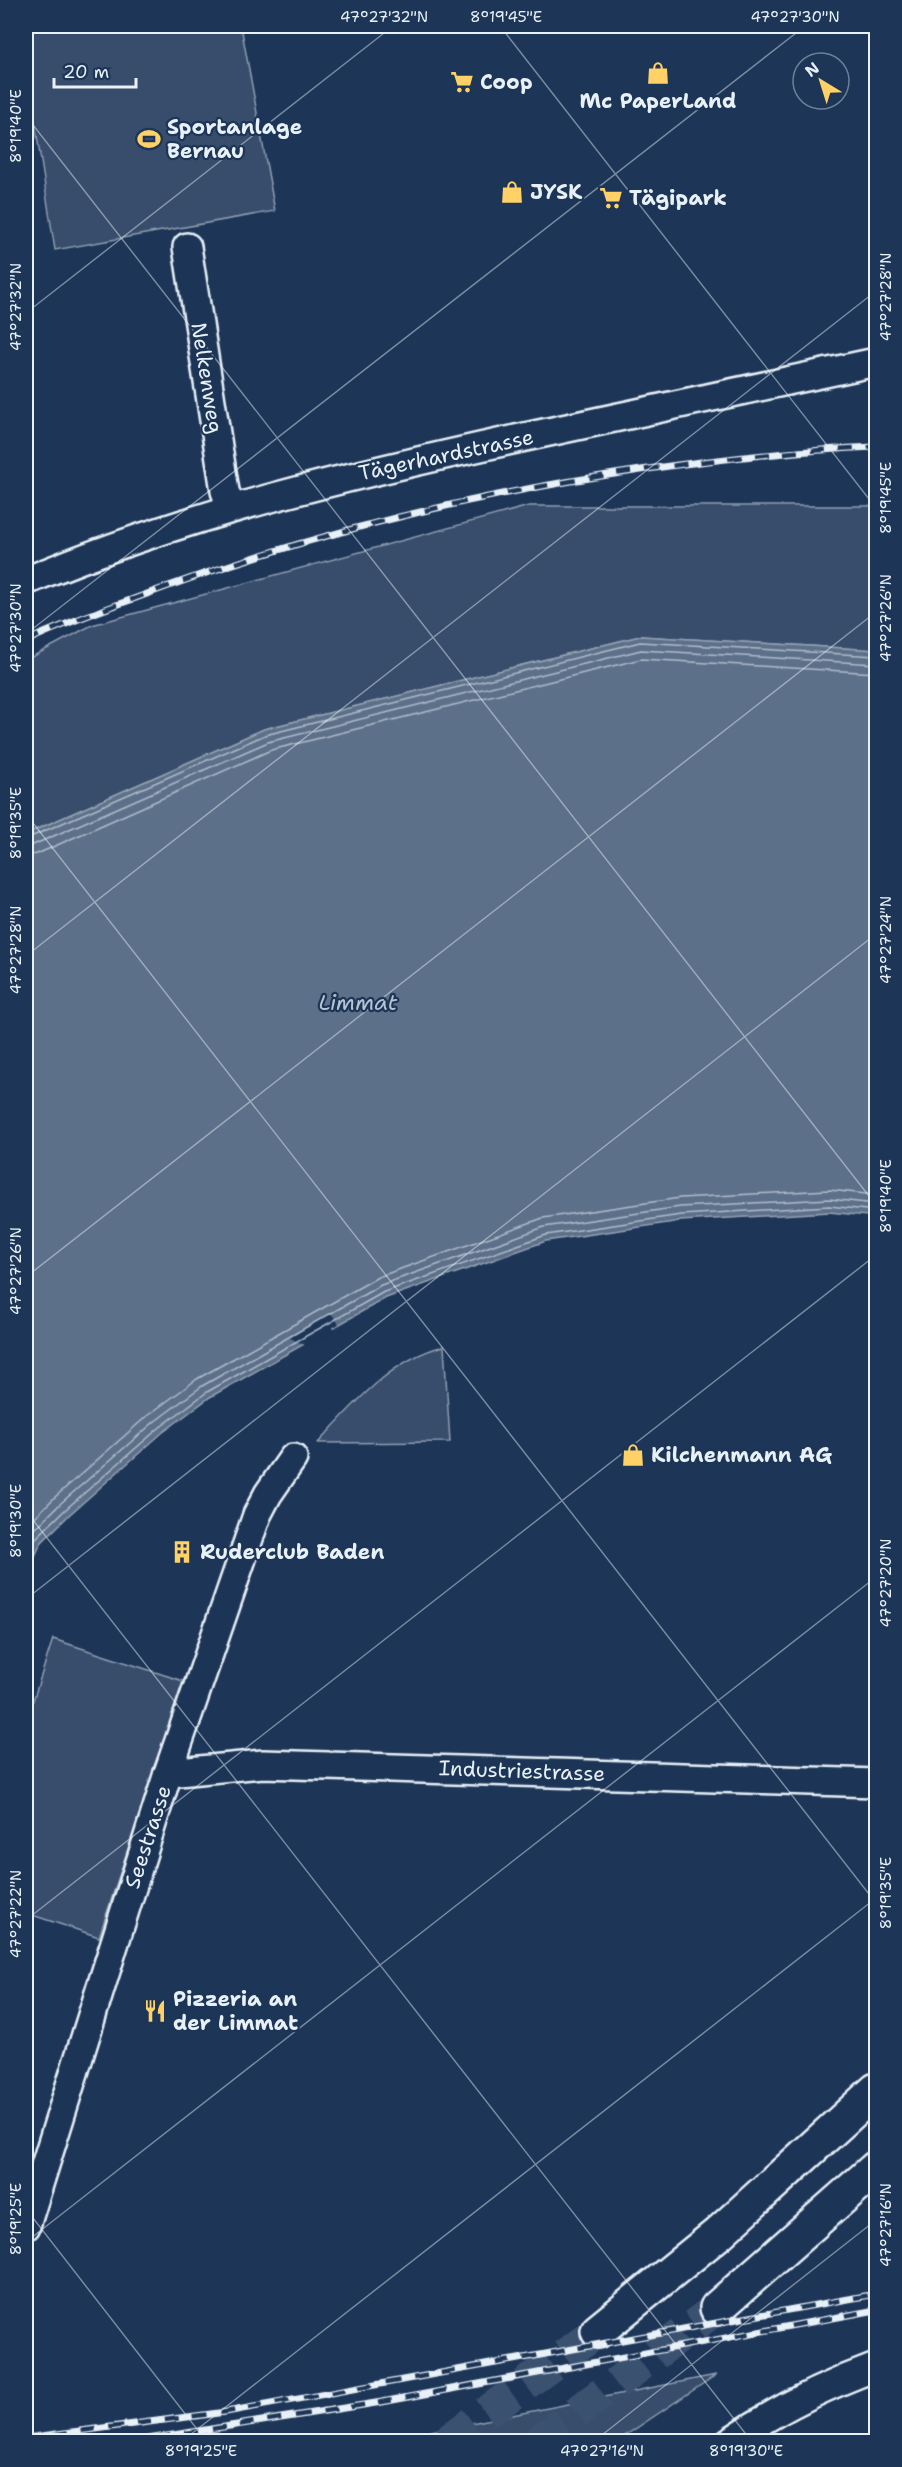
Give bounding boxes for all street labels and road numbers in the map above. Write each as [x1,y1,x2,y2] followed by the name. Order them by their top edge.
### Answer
[184,320,230,436] street label: Nelkenweg
[356,423,536,487] street label: Tägerhardstrasse
[438,1754,606,1788] street label: Industriestrasse
[118,1782,178,1892] street label: Seestrasse

